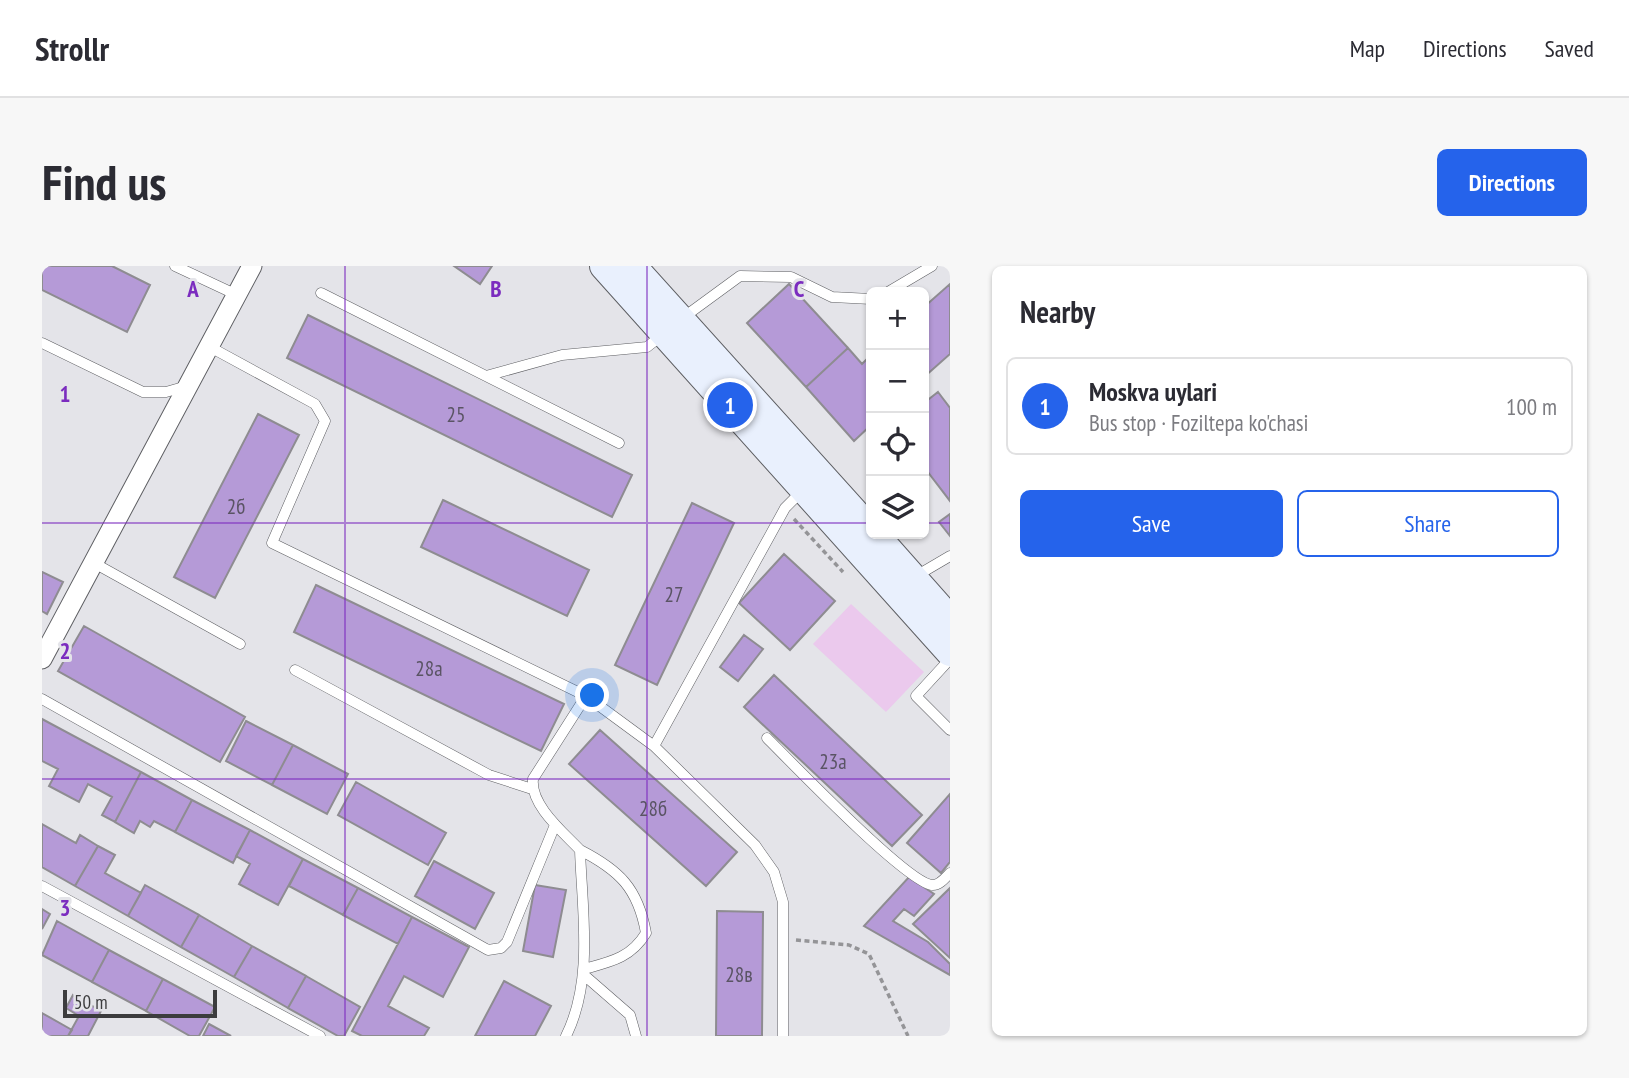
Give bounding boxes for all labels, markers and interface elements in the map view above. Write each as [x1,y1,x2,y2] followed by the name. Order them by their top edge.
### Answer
[35,27,109,70] text: Strollr
[1350,33,1385,64] text: Map
[1423,33,1507,64] text: Directions
[1545,33,1594,64] text: Saved
[1437,149,1587,216] button: Directions
[42,150,166,214] text: Find us
[186,274,199,303] text: A
[490,274,502,303] text: B
[794,274,805,303] text: C
[866,287,929,539] map controls
[866,287,929,350] button: +
[1020,292,1095,331] text: Nearby
[866,350,929,413] button: −
[1089,375,1217,408] text: Moskva uylari
[60,379,71,408] text: 1
[707,379,753,431] pin: 1
[1040,392,1051,421] text: 1
[1506,392,1557,421] text: 100 m
[447,401,465,428] house number: 25
[1089,408,1309,437] text: Bus stop · Foziltepa ko'chasi
[866,413,929,476] button: locate
[866,476,929,539] button: layers
[1020,490,1283,557] button: Save
[1297,490,1559,557] button: Share
[227,493,245,520] house number: 2б
[665,581,683,608] house number: 27
[60,636,71,665] text: 2
[415,655,443,682] house number: 28а
[575,678,609,712] your location
[819,748,847,775] house number: 23а
[639,795,667,822] house number: 28б
[60,893,71,922] text: 3
[725,961,753,988] house number: 28в
[63,987,217,1019] scale bar
[74,990,108,1014] text: 50 m

